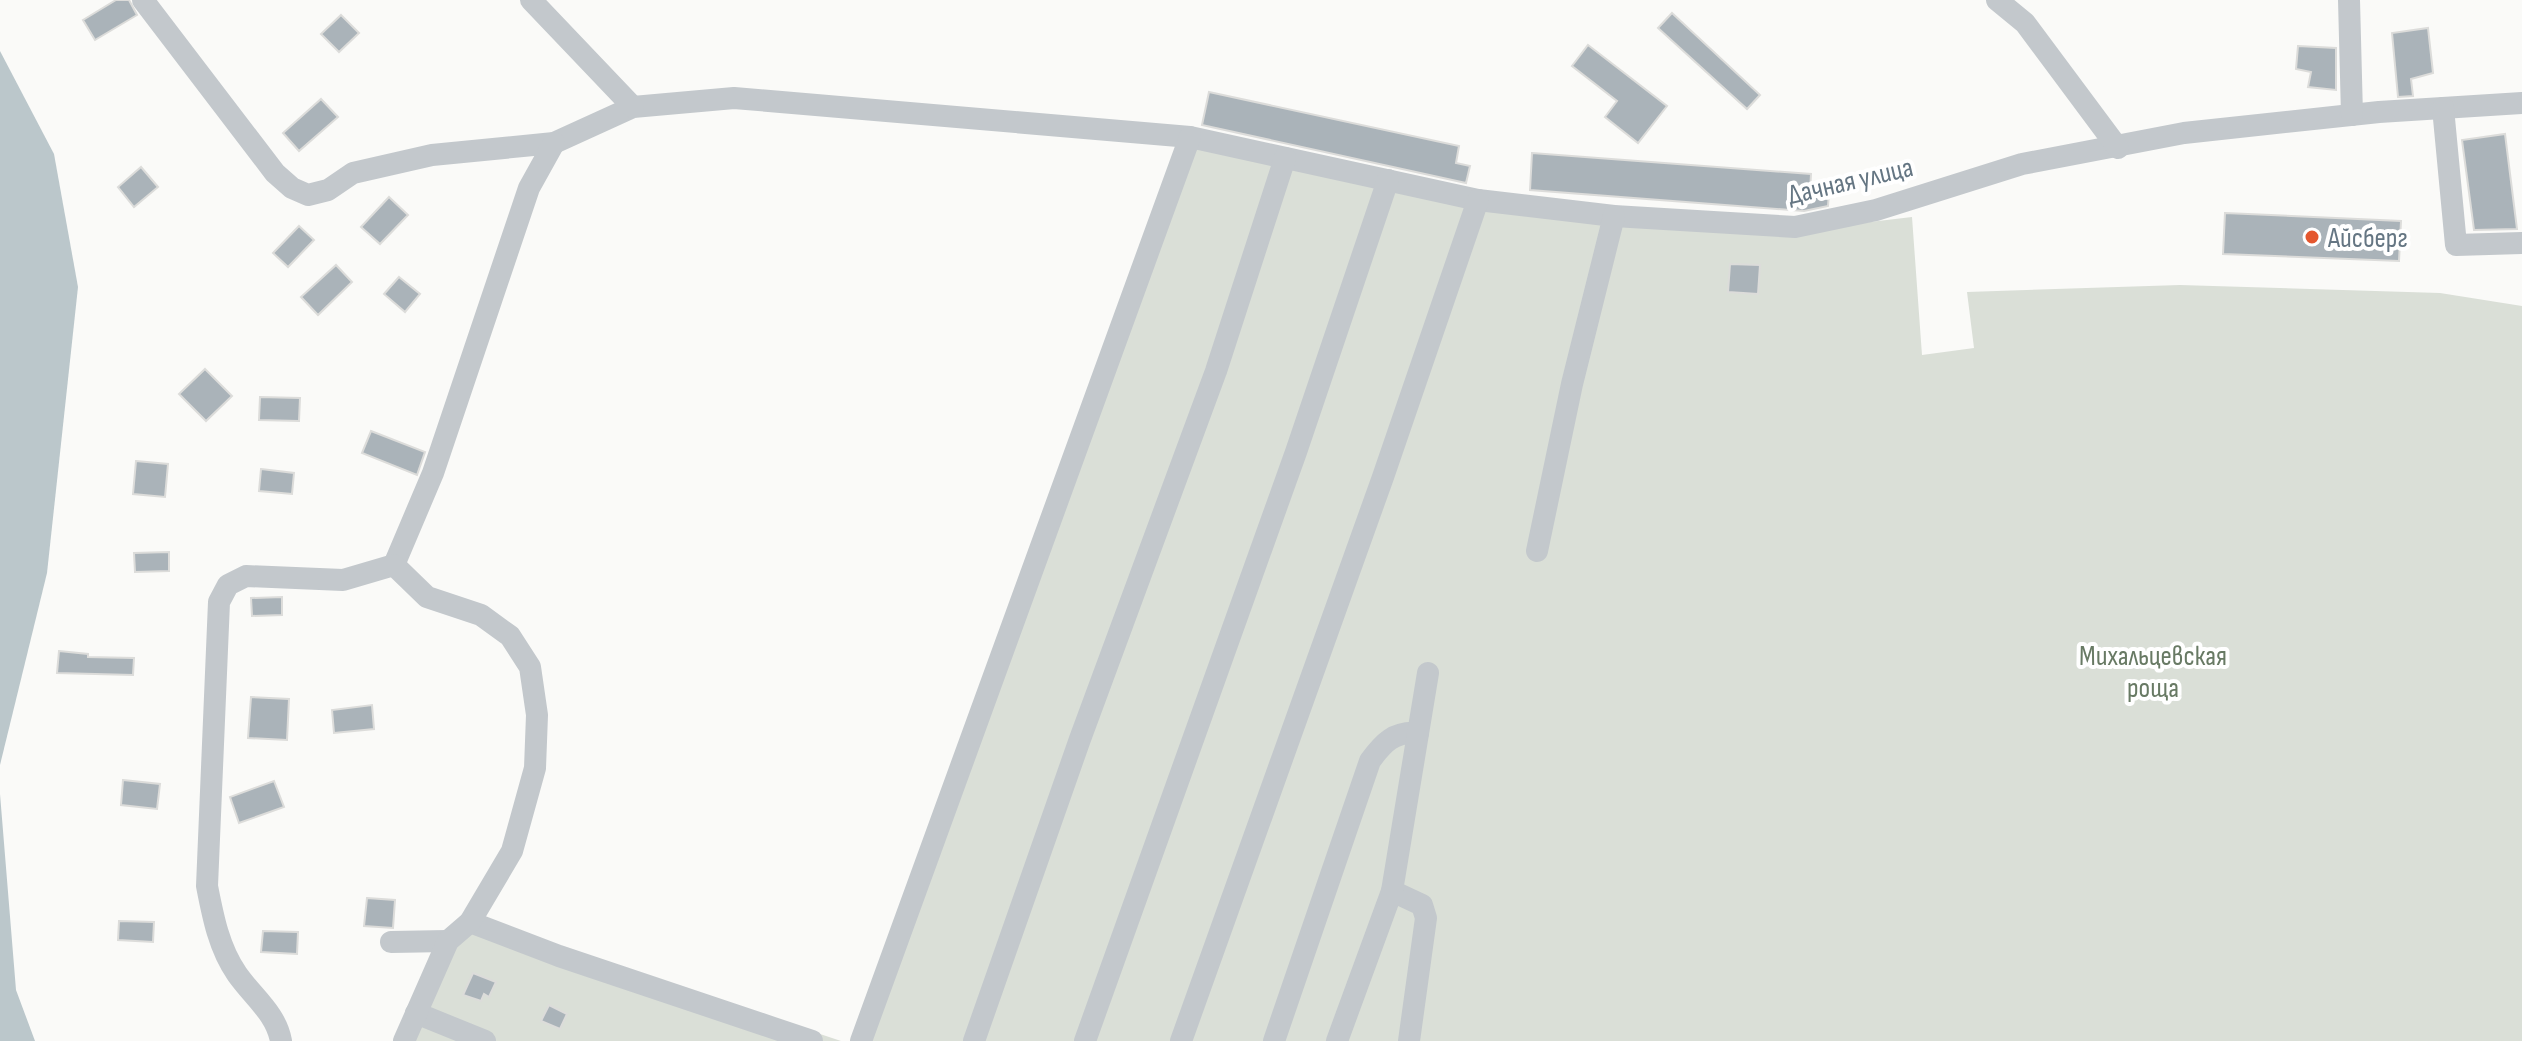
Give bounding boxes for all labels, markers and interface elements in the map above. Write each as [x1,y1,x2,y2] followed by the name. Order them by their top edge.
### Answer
[1784,151,1916,212] street label: Дачная улица
[2327,222,2408,255] place label: Айсберг
[2303,228,2321,246] marker: Айсберг
[2079,640,2227,705] park label: Михальцевская роща

